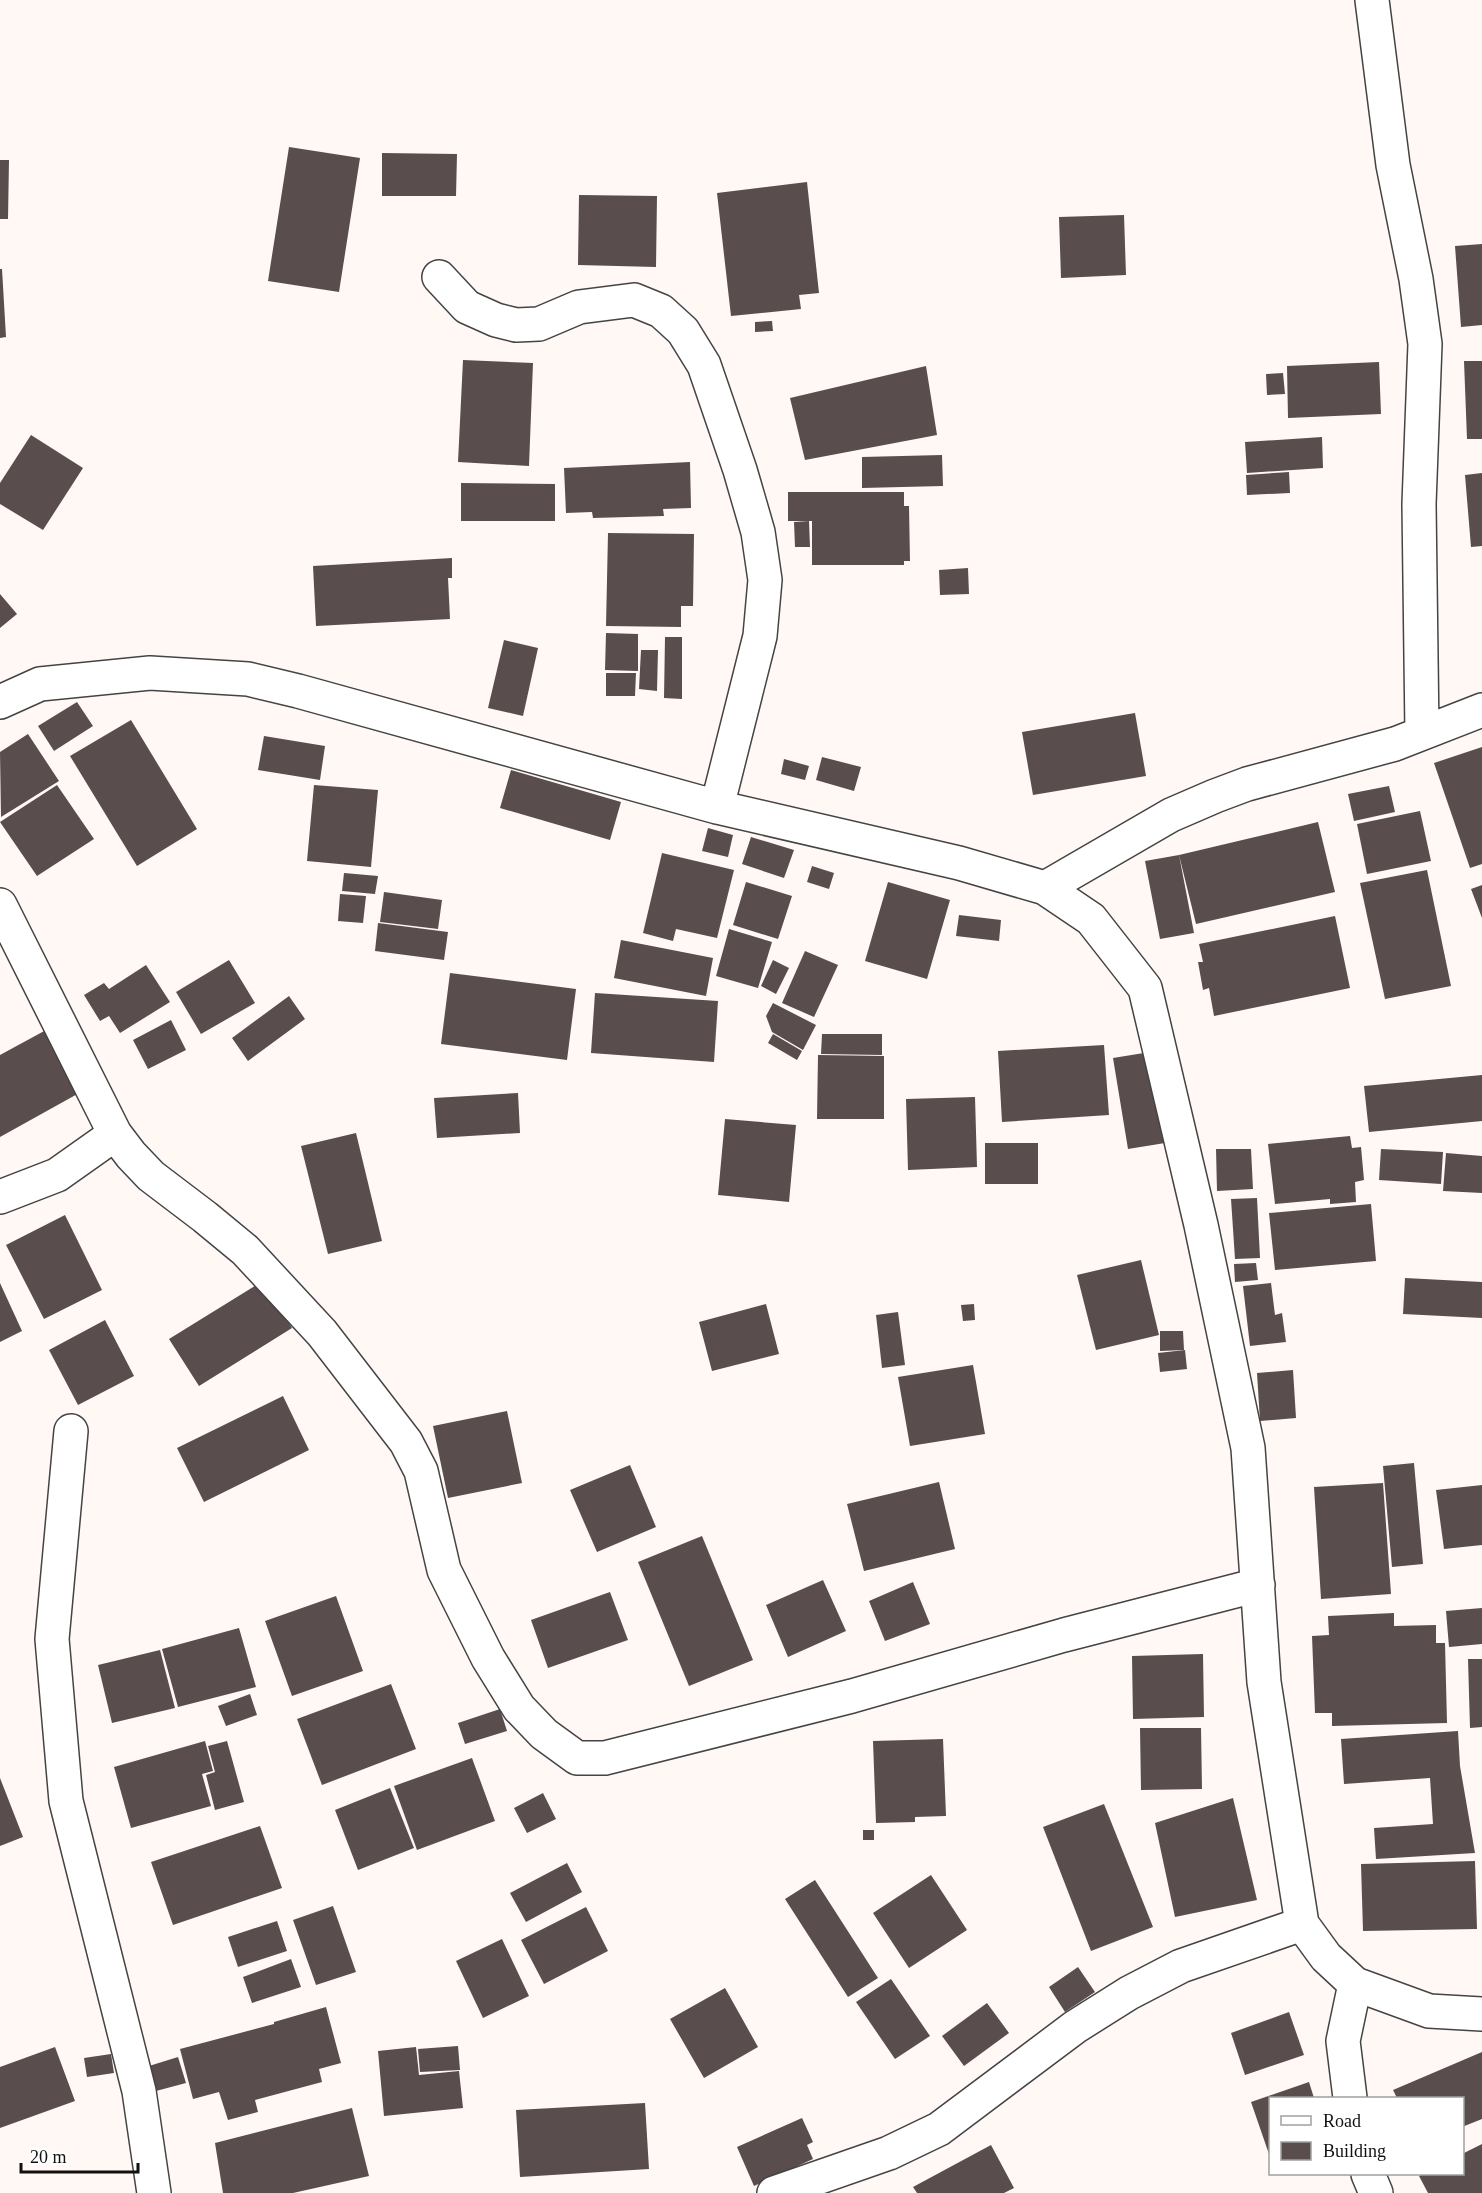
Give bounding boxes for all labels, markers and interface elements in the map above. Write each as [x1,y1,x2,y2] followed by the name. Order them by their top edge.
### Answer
[1269,2097,1464,2175] legend
[1323,2111,1361,2131] text: Road
[21,2136,138,2174] scale bar
[1323,2141,1386,2161] text: Building
[30,2147,67,2167] text: 20 m

